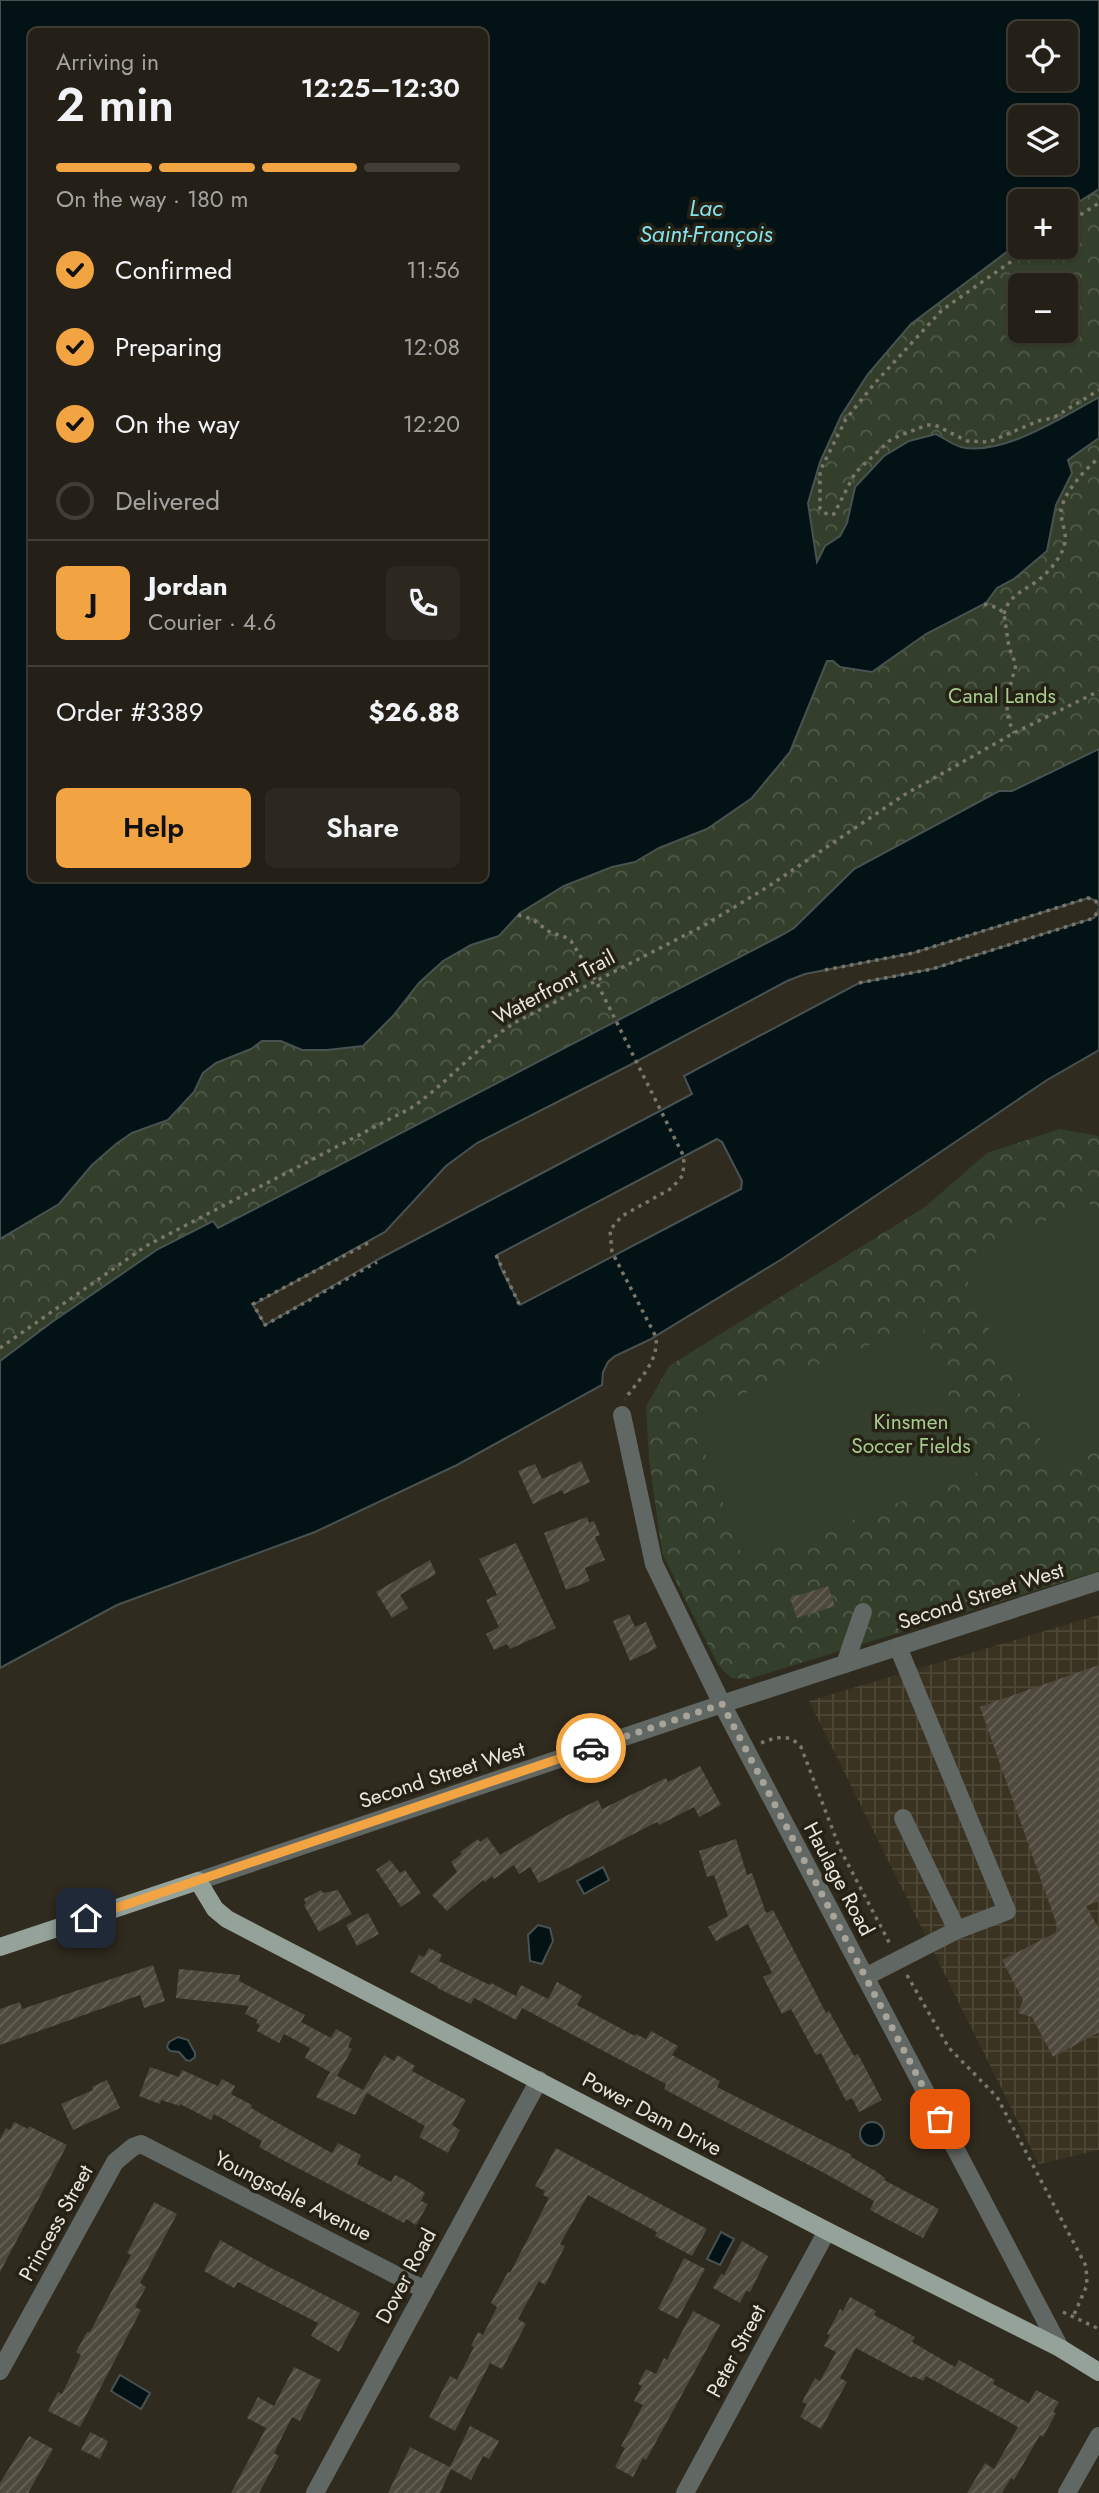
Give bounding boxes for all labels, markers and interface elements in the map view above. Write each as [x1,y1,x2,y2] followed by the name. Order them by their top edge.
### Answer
[1008,21,1078,343] map controls
[1008,21,1078,91] button: locate
[56,45,159,79] text: Arriving in
[301,69,460,107] text: 12:25–12:30
[56,72,174,138] text: 2 min
[1008,105,1078,175] button: layers
[56,182,248,216] text: On the way · 180 m
[1008,189,1078,259] button: +
[640,191,773,251] water label: Lac Saint-François
[56,251,94,289] icon: check
[115,251,232,289] text: Confirmed
[406,253,460,287] text: 11:56
[1008,273,1078,343] button: −
[56,328,94,366] icon: check
[115,328,222,366] text: Preparing
[403,330,460,364] text: 12:08
[56,405,94,443] icon: check
[115,405,240,443] text: On the way
[403,407,460,441] text: 12:20
[115,482,220,520] text: Delivered
[386,566,460,640] button: phone
[148,567,228,605] text: Jordan
[89,584,97,622] text: J
[148,605,276,639] text: Courier · 4.6
[948,681,1056,711] park label: Canal Lands
[56,693,204,731] text: Order #3389
[368,693,460,731] text: $26.88
[56,788,251,868] button: Help
[265,788,460,868] button: Share
[488,942,620,1032] street label: Waterfront Trail
[851,1407,971,1461] park label: Kinsmen Soccer Fields
[894,1555,1068,1637] street label: Second Street West
[556,1713,626,1783] courier
[572,1729,610,1767] icon: car
[355,1734,529,1816] street label: Second Street West
[796,1817,882,1941] street label: Haulage Road
[56,1888,116,1948] pin
[67,1899,105,1937] icon: home
[577,2065,727,2163] street label: Power Dam Drive
[910,2089,970,2149] pin
[921,2100,959,2138] icon: bag
[209,2143,377,2249] street label: Youngsdale Avenue
[12,2159,100,2287] street label: Princess Street
[368,2223,444,2329] street label: Dover Road
[699,2299,773,2403] street label: Peter Street

